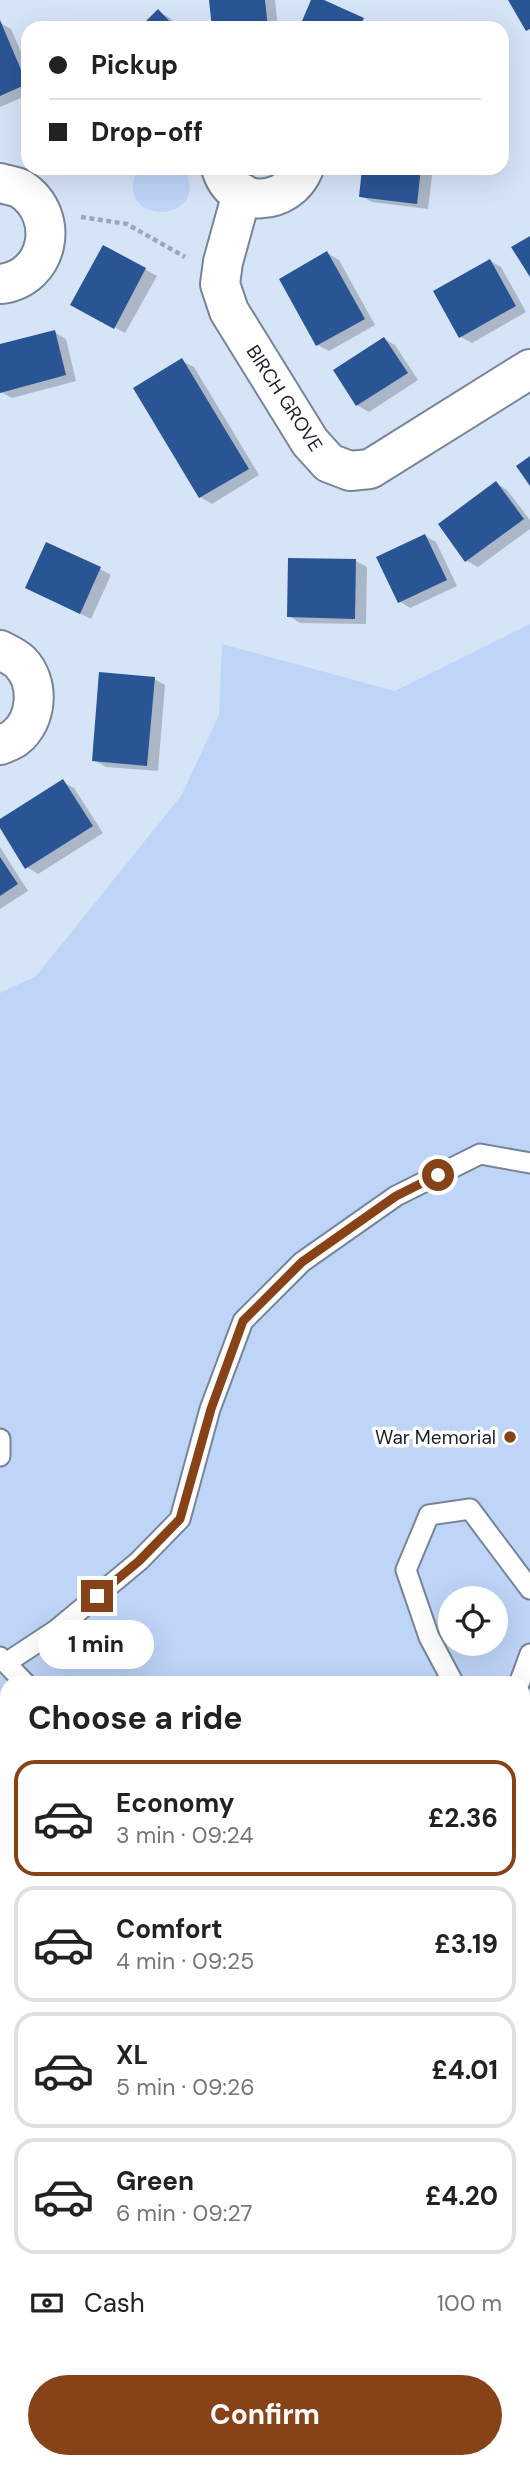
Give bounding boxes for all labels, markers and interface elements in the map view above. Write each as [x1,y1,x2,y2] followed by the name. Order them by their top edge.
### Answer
[91,48,178,82] text: Pickup
[91,115,203,149] text: Drop-off
[241,340,328,456] street label: BIRCH GROVE
[422,1159,454,1191] route start
[375,1425,496,1450] place label: War Memorial
[502,1429,518,1445] marker: War Memorial
[81,1580,113,1612] route end
[438,1586,508,1656] map controls
[438,1586,508,1656] button: locate
[39,1620,155,1670] callout: 1 min
[68,1629,124,1659] text: 1 min
[28,1697,243,1739] text: Choose a ride
[116,1786,234,1820] text: Economy
[32,1787,95,1850] icon: car
[428,1801,498,1835] text: £2.36
[116,1820,253,1850] text: 3 min · 09:24
[116,1912,222,1946] text: Comfort
[32,1913,95,1976] icon: car
[434,1927,498,1961] text: £3.19
[116,1946,254,1976] text: 4 min · 09:25
[116,2038,148,2072] text: XL
[32,2039,95,2102] icon: car
[432,2053,498,2087] text: £4.01
[116,2072,255,2102] text: 5 min · 09:26
[116,2164,194,2198] text: Green
[32,2165,95,2228] icon: car
[425,2179,498,2213] text: £4.20
[116,2198,253,2228] text: 6 min · 09:27
[28,2284,66,2322] icon: cash
[84,2286,145,2320] text: Cash
[437,2288,502,2318] text: 100 m
[28,2375,502,2455] button: Confirm

